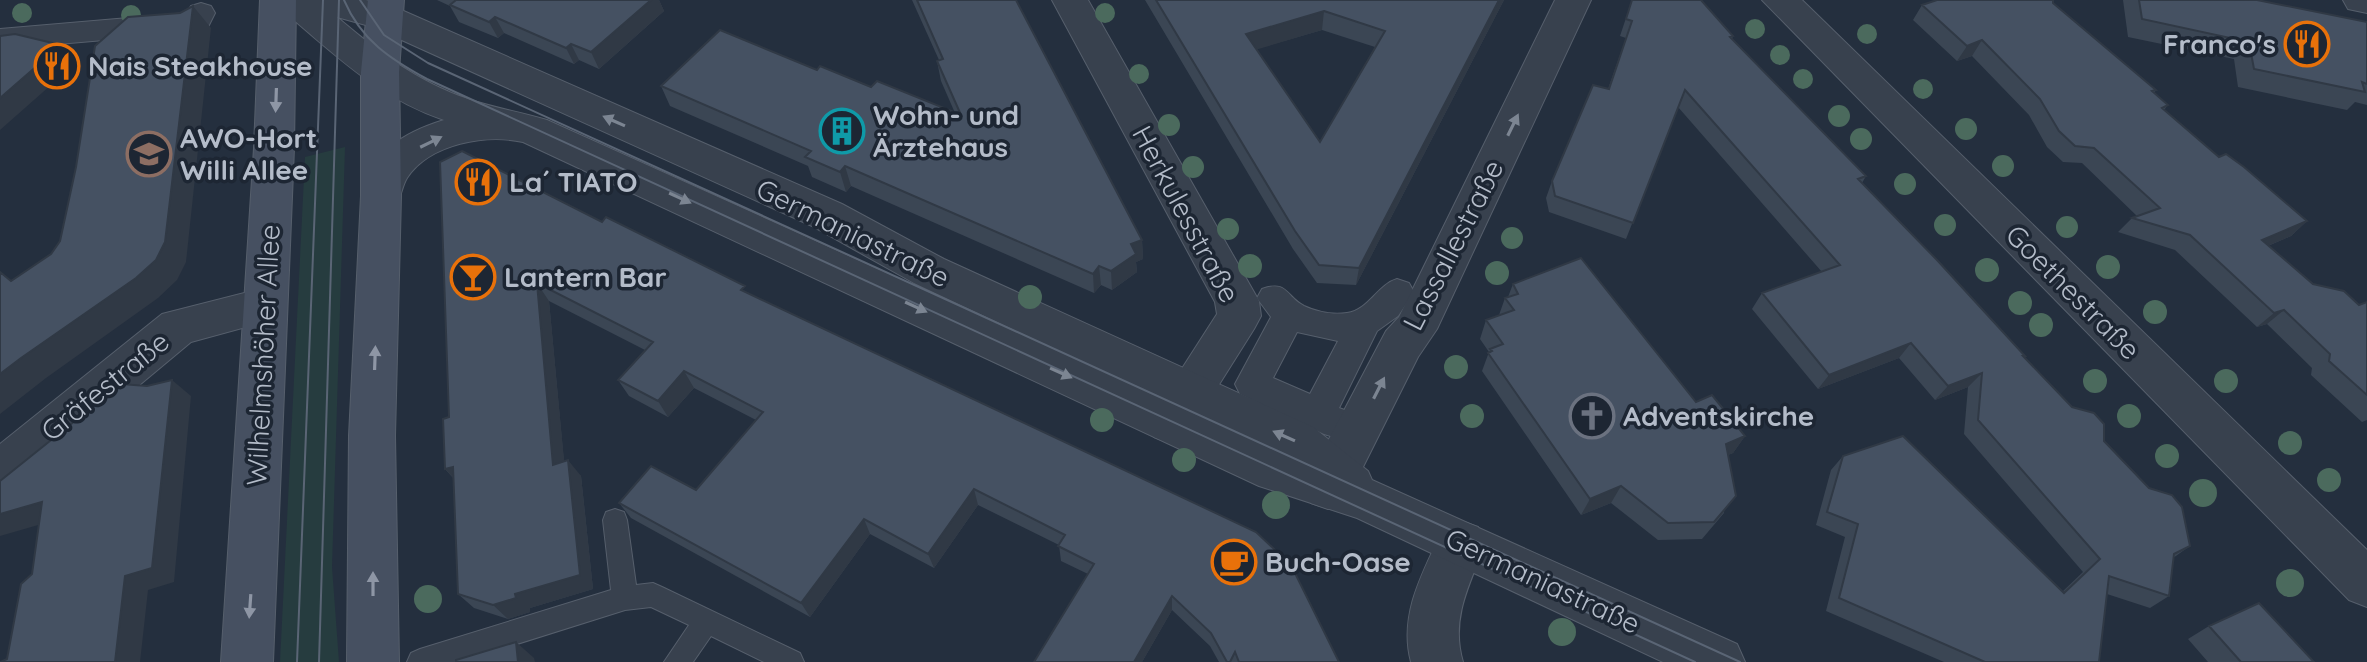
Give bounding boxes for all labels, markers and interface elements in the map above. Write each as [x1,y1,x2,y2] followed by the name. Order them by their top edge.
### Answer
[2283,20,2331,68] restaurant icon: Franco's
[2163,26,2276,61] place label: Franco's
[33,42,81,90] restaurant icon: Nais Steakhouse
[88,48,312,83] place label: Nais Steakhouse
[270,88,283,113] one-way arrow
[873,97,1019,164] place label: Wohn- und Ärztehaus
[818,107,866,155] building icon: Wohn- und Ärztehaus
[1506,113,1520,137] one-way arrow
[602,114,626,128] one-way arrow
[1125,119,1248,308] street label: Herkulesstraße
[180,120,317,187] place label: AWO-Hort Willi Allee
[125,130,173,178] school or university icon: AWO-Hort Willi Allee
[419,135,442,149] one-way arrow
[1395,154,1510,336] street label: Lassallestraße
[454,158,502,206] restaurant icon: La´ TIATO
[509,164,637,199] place label: La´ TIATO
[751,171,956,294] street label: Germaniastraße
[668,191,692,205] one-way arrow
[1999,217,2148,366] street label: Goethestraße
[238,223,287,487] street label: Wilhelmshöher Allee
[449,253,497,301] bar icon: Lantern Bar
[504,259,667,294] place label: Lantern Bar
[904,300,928,314] one-way arrow
[34,323,176,448] street label: Gräfestraße
[368,345,381,370] one-way arrow
[1050,366,1073,380] one-way arrow
[1372,377,1385,400] one-way arrow
[1568,392,1616,440] church icon: Adventskirche
[1623,398,1814,433] place label: Adventskirche
[1272,429,1296,442] one-way arrow
[1440,520,1646,641] street label: Germaniastraße
[1210,538,1258,586] cafe icon: Buch-Oase
[1265,544,1411,579] place label: Buch-Oase
[366,571,379,596] one-way arrow
[244,594,257,619] one-way arrow

